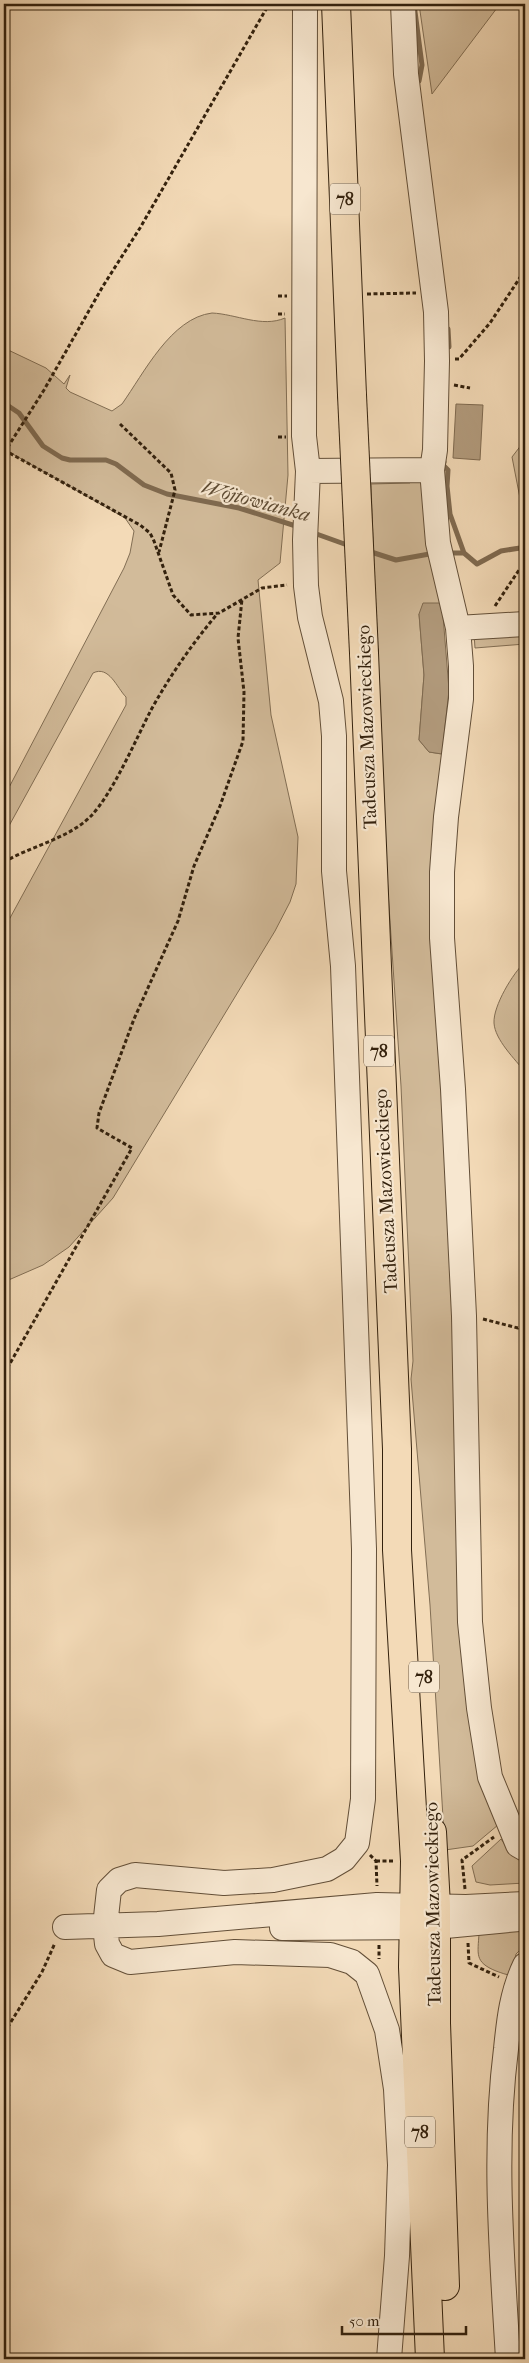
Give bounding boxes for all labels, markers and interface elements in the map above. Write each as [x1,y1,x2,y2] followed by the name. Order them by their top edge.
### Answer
[330,183,360,214] road number: 78
[199,475,313,527] water label: Wójtowianka
[352,624,382,829] street label: Tadeusza Mazowieckiego
[364,1036,394,1066] road number: 78
[370,1088,402,1294] street label: Tadeusza Mazowieckiego
[409,1661,439,1692] road number: 78
[420,1801,446,2006] street label: Tadeusza Mazowieckiego
[405,2116,435,2148] road number: 78
[342,2303,465,2335] scale bar
[349,2312,380,2330] text: 50 m

